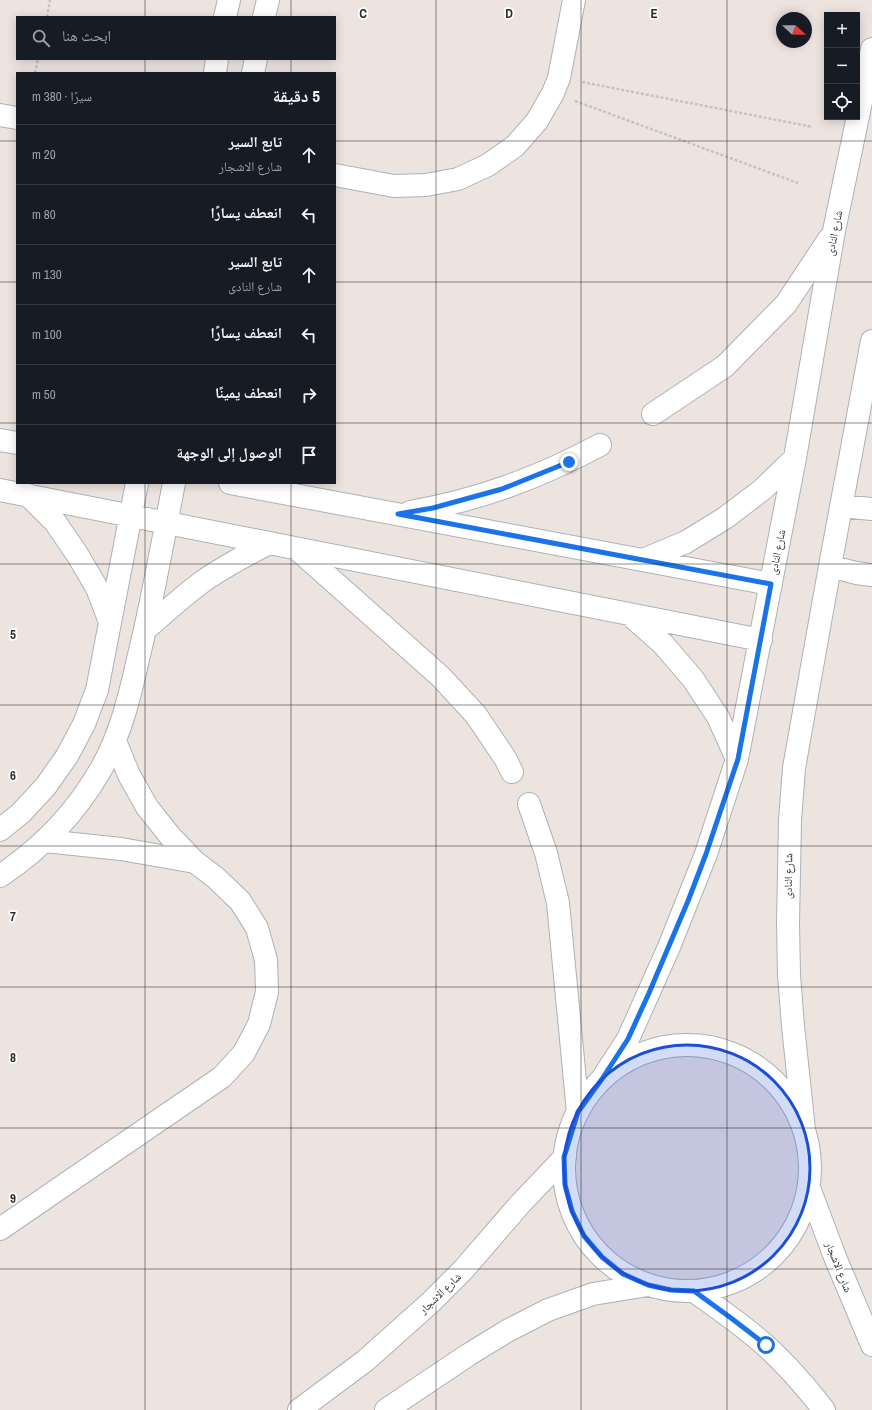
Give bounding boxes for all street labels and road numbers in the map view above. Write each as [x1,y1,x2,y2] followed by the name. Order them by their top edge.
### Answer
[823,209,845,257] street label: شارع النادى
[766,528,788,576] street label: شارع النادى
[781,853,795,899] street label: شارع النادى
[822,1239,855,1294] street label: شارع الاشجار
[415,1269,464,1317] street label: شارع الاشجار

